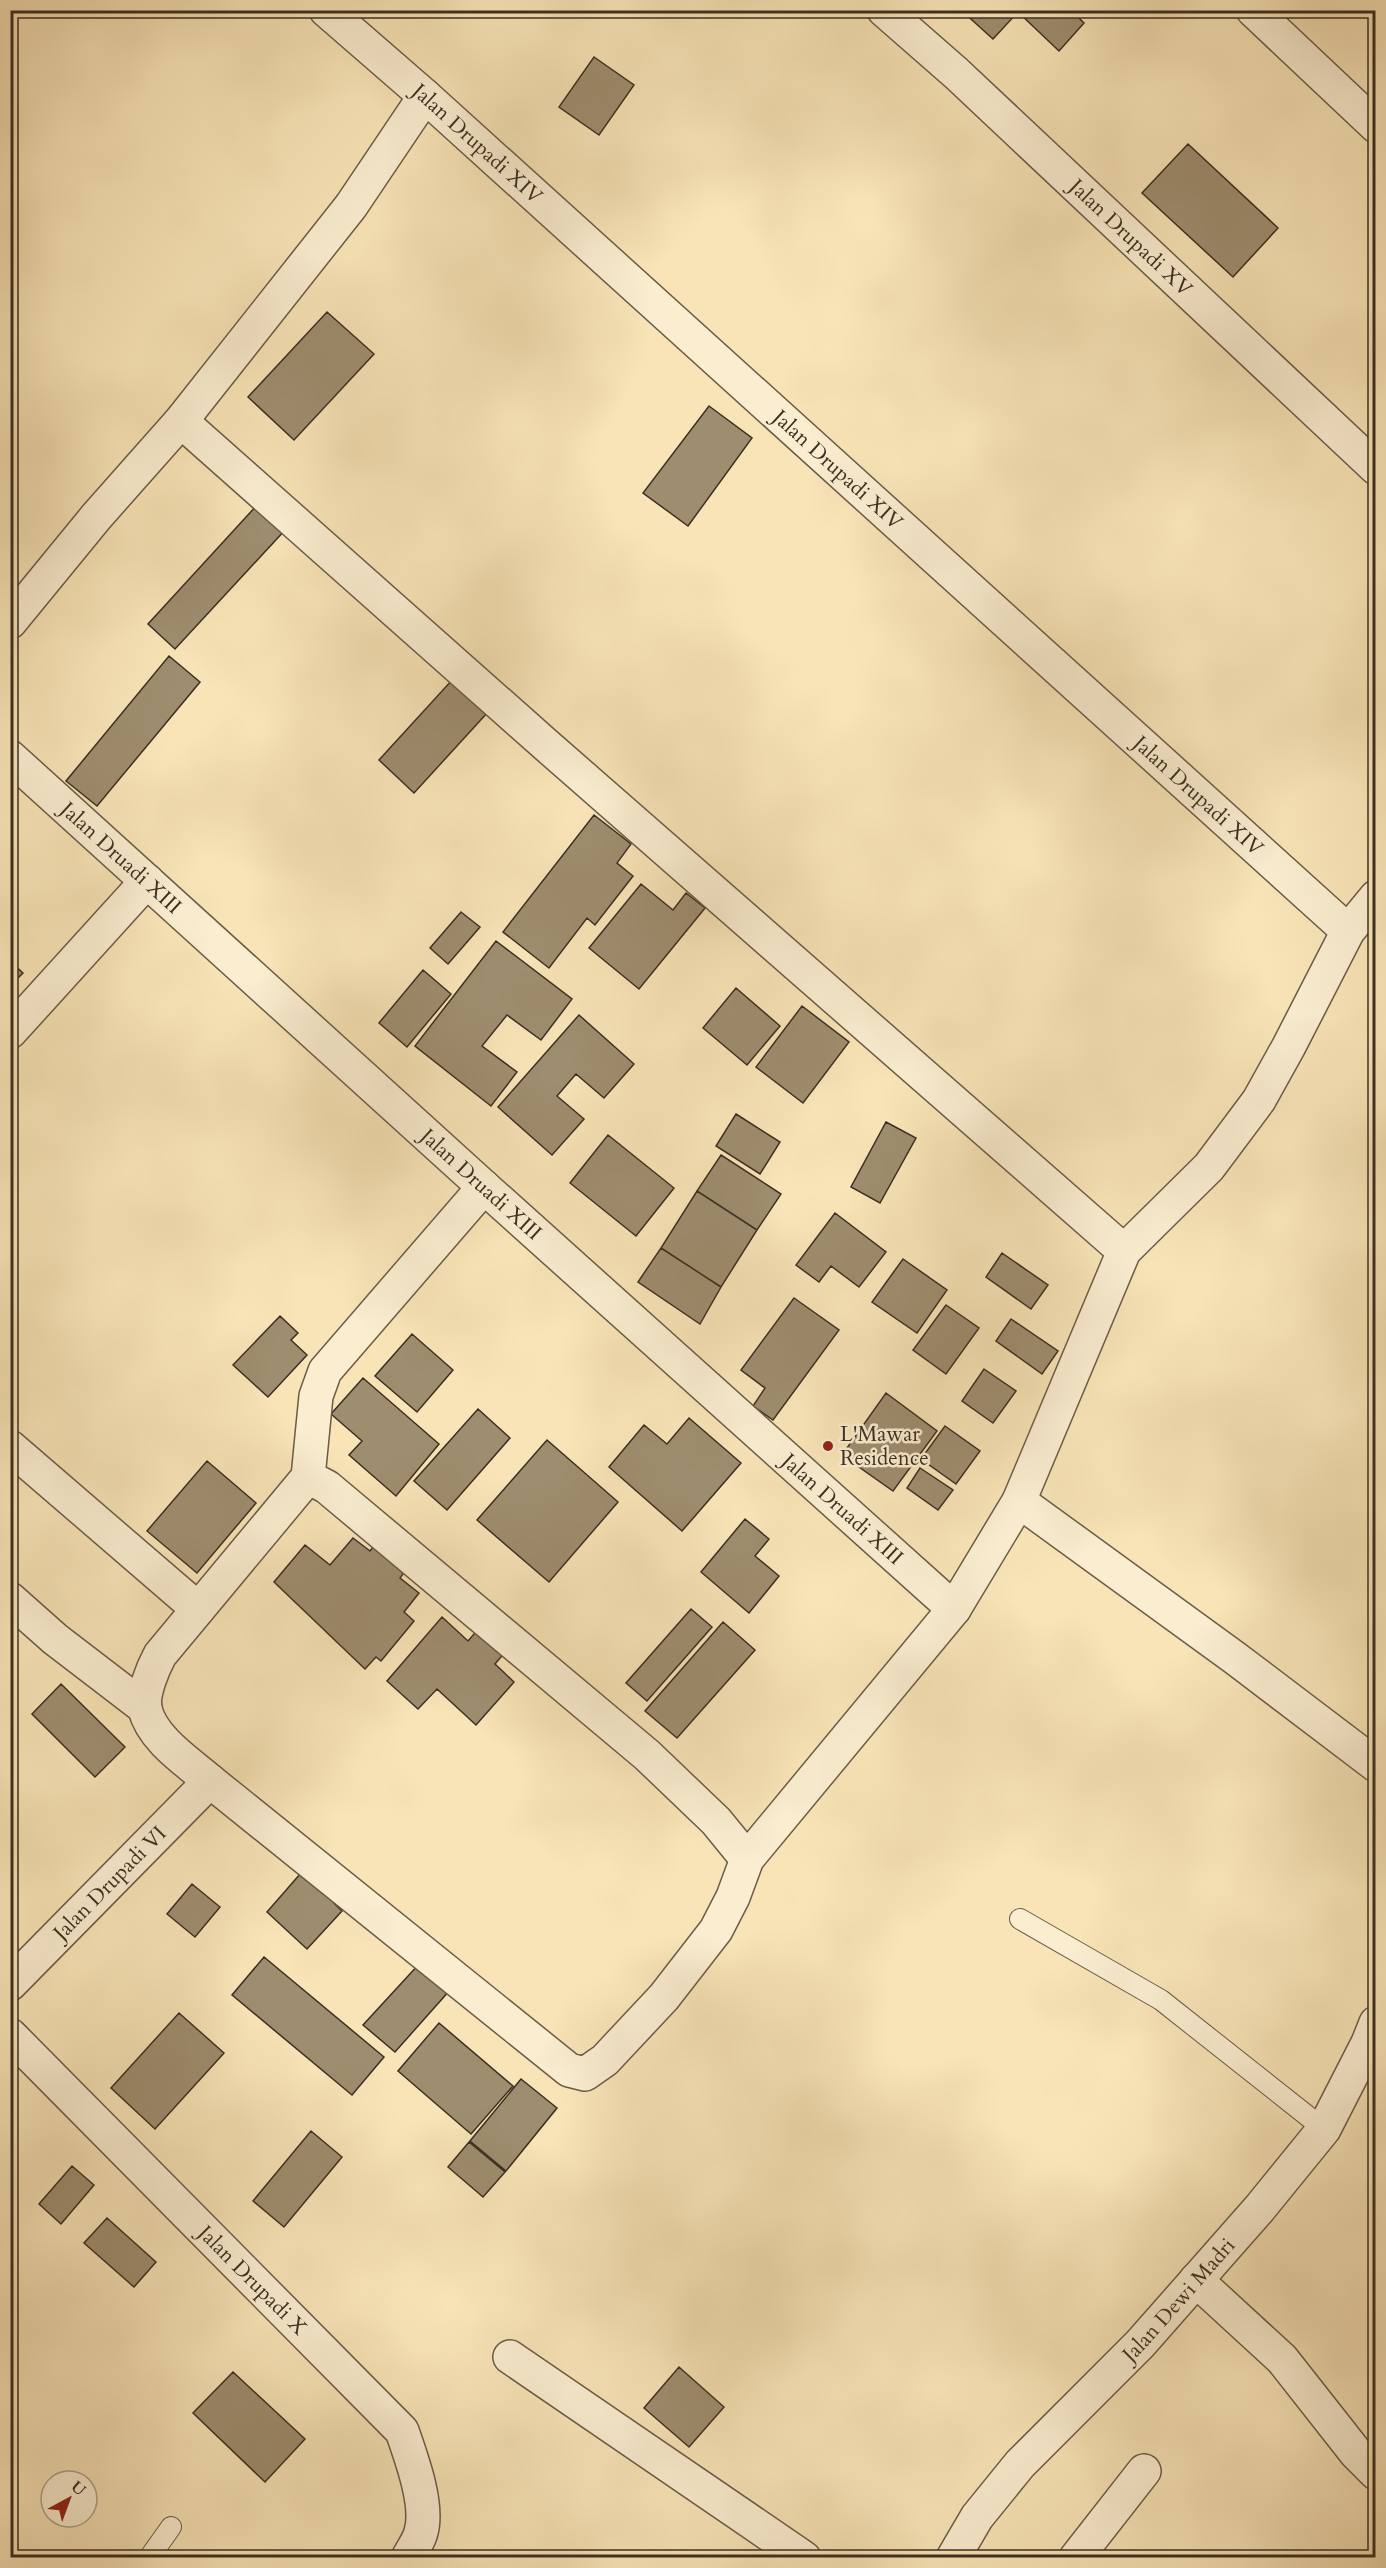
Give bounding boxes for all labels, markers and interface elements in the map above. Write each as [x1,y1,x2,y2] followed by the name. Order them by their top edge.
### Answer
[404,75,549,211] street label: Jalan Drupadi XIV
[1061,171,1199,304] street label: Jalan Drupadi XV
[764,401,910,537] street label: Jalan Drupadi XIV
[1124,727,1270,863] street label: Jalan Drupadi XIV
[52,794,188,921] street label: Jalan Druadi XIII
[412,1120,548,1247] street label: Jalan Druadi XIII
[840,1420,929,1473] place label: L'Mawar Residence
[821,1439,835,1453] marker: L'Mawar Residence
[773,1445,909,1572] street label: Jalan Druadi XIII
[45,1820,173,1949] street label: Jalan Drupadi VI
[189,2217,314,2342] street label: Jalan Drupadi X
[1114,2232,1242,2371] street label: Jalan Dewi Madri
[39,2469,99,2529] north arrow
[66,2476,90,2501] text: U

